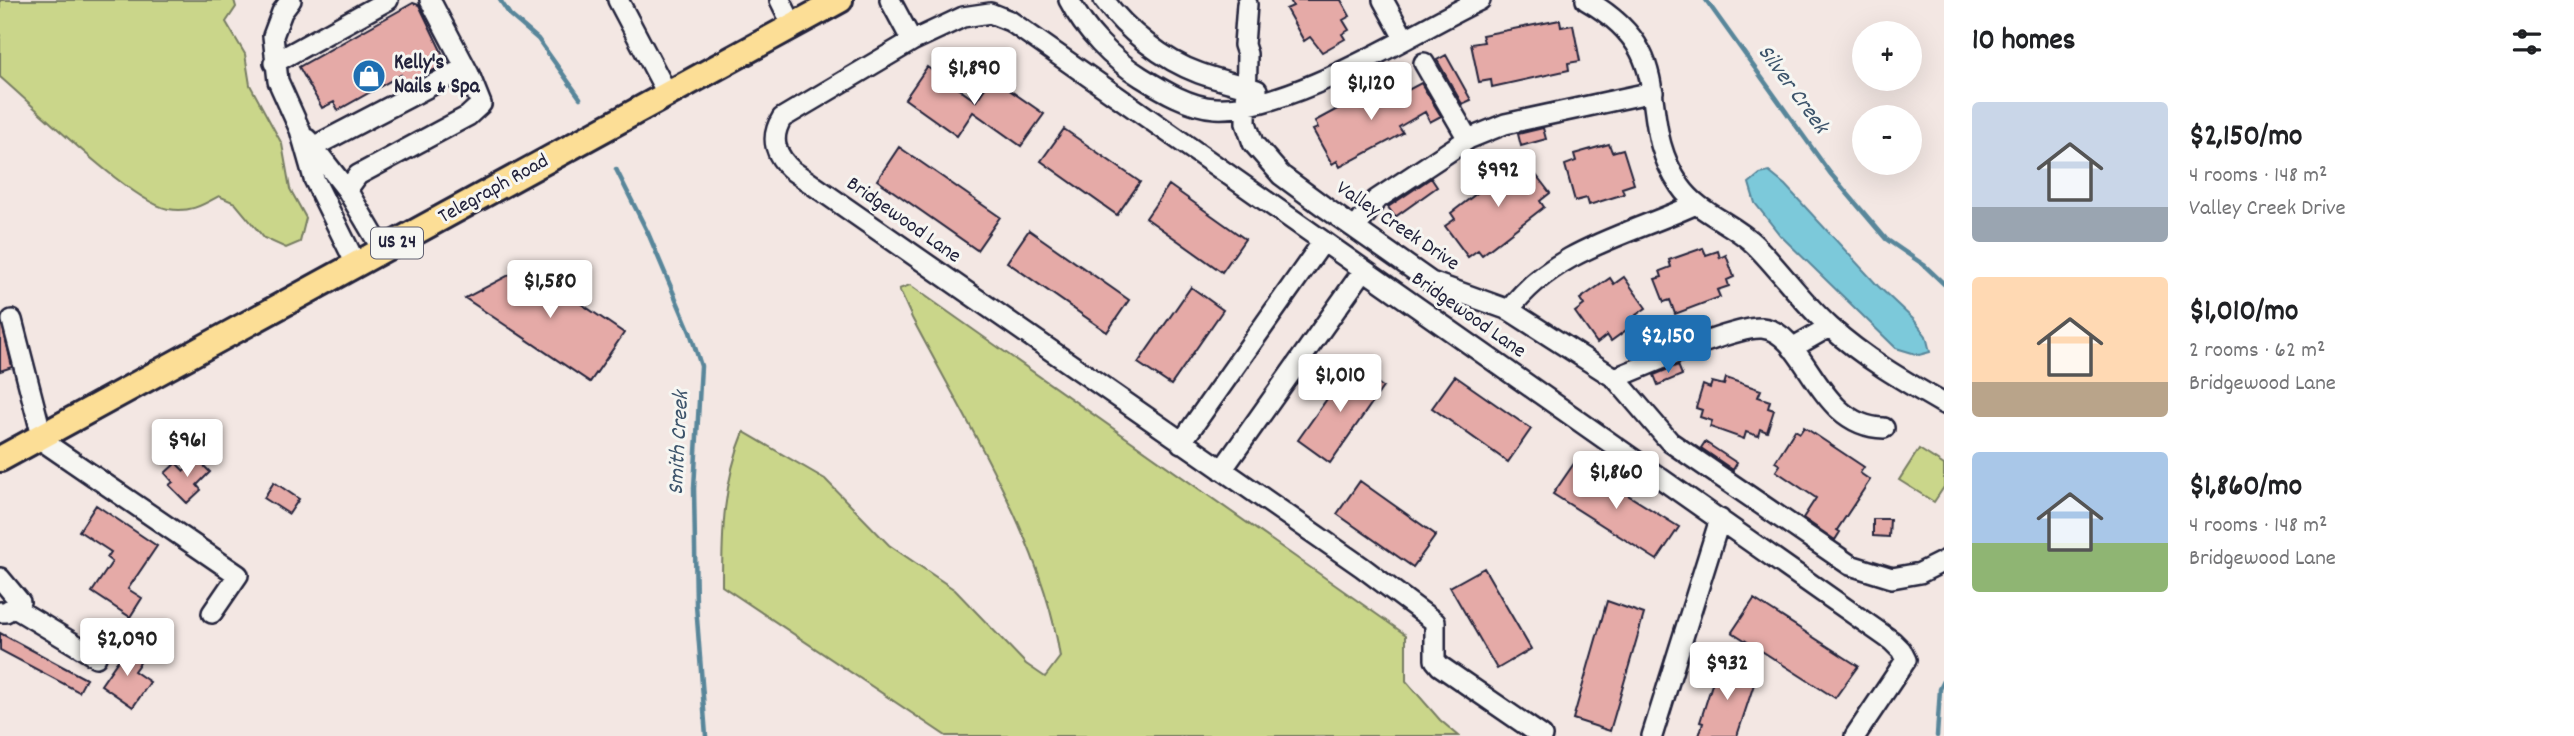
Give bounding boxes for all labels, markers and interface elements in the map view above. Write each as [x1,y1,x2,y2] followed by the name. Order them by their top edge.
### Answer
[1852,21,1922,175] map controls
[1852,21,1922,91] button: +
[1972,21,2075,64] text: 10 homes
[2508,23,2546,61] icon: filters
[1748,39,1837,143] water label: Silver Creek
[917,48,1031,107] pin: $1,890
[394,49,481,103] place label: Kelly's Nails & Spa
[947,53,1001,86] text: $1,890
[350,57,388,95] shop icon: Kelly's Nails & Spa
[1314,62,1428,122] pin: $1,120
[1347,68,1395,101] text: $1,120
[1852,105,1922,175] button: −
[2189,117,2302,160] text: $2,150/mo
[2028,130,2112,214] icon: home
[433,147,555,233] street label: Telegraph Road
[1457,150,1539,209] pin: $992
[1477,155,1519,188] text: $992
[2189,160,2327,193] text: 4 rooms · 148 m²
[839,170,967,272] street label: Bridgewood Lane
[1329,175,1465,279] street label: Valley Creek Drive
[2189,193,2346,226] text: Valley Creek Drive
[371,228,423,258] road number: US 24
[493,260,607,320] pin: $1,580
[1404,265,1532,367] street label: Bridgewood Lane
[523,266,577,299] text: $1,580
[2189,292,2298,335] text: $1,010/mo
[2028,305,2112,389] icon: home
[1611,316,1725,375] pin: $2,150
[1641,321,1695,354] text: $2,150
[2189,335,2325,368] text: 2 rooms · 62 m²
[1283,354,1397,414] pin: $1,010
[1314,360,1366,393] text: $1,010
[2189,368,2336,401] text: Bridgewood Lane
[661,388,699,496] water label: Smith Creek
[146,420,228,479] pin: $961
[168,425,206,458] text: $961
[1559,452,1673,511] pin: $1,860
[1589,457,1643,490] text: $1,860
[2189,467,2302,510] text: $1,860/mo
[2028,480,2112,564] icon: home
[2189,510,2327,543] text: 4 rooms · 148 m²
[2189,543,2336,576] text: Bridgewood Lane
[70,618,184,678] pin: $2,090
[96,624,158,657] text: $2,090
[1686,642,1768,702] pin: $932
[1706,648,1748,681] text: $932

